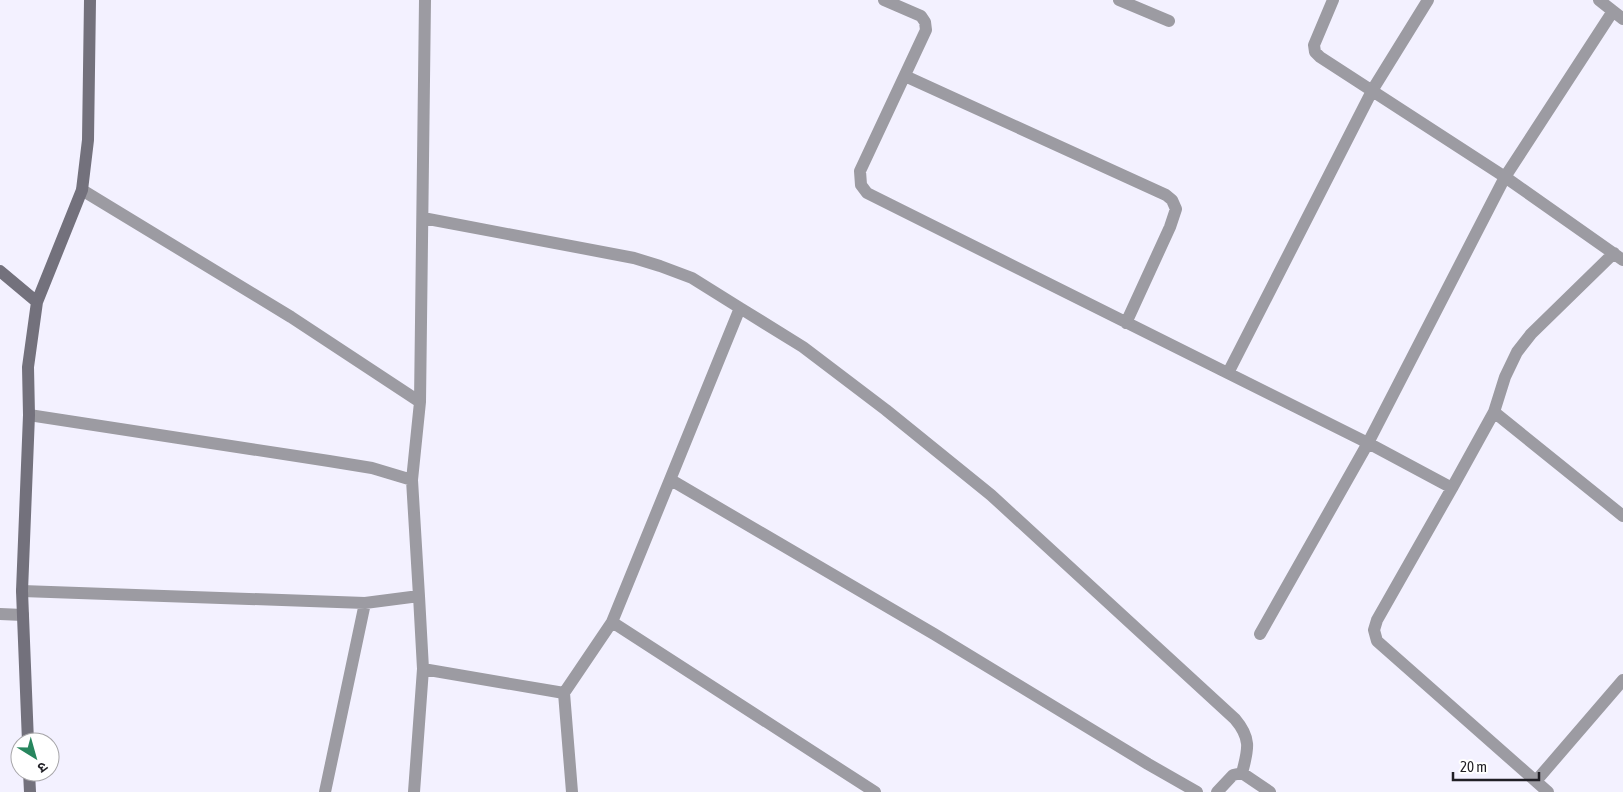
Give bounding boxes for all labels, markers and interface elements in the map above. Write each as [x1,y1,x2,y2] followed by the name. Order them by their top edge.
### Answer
[10,732,60,782] north arrow
[1453,750,1539,782] scale bar
[1460,758,1487,775] text: 20 m
[34,759,51,777] text: उ

